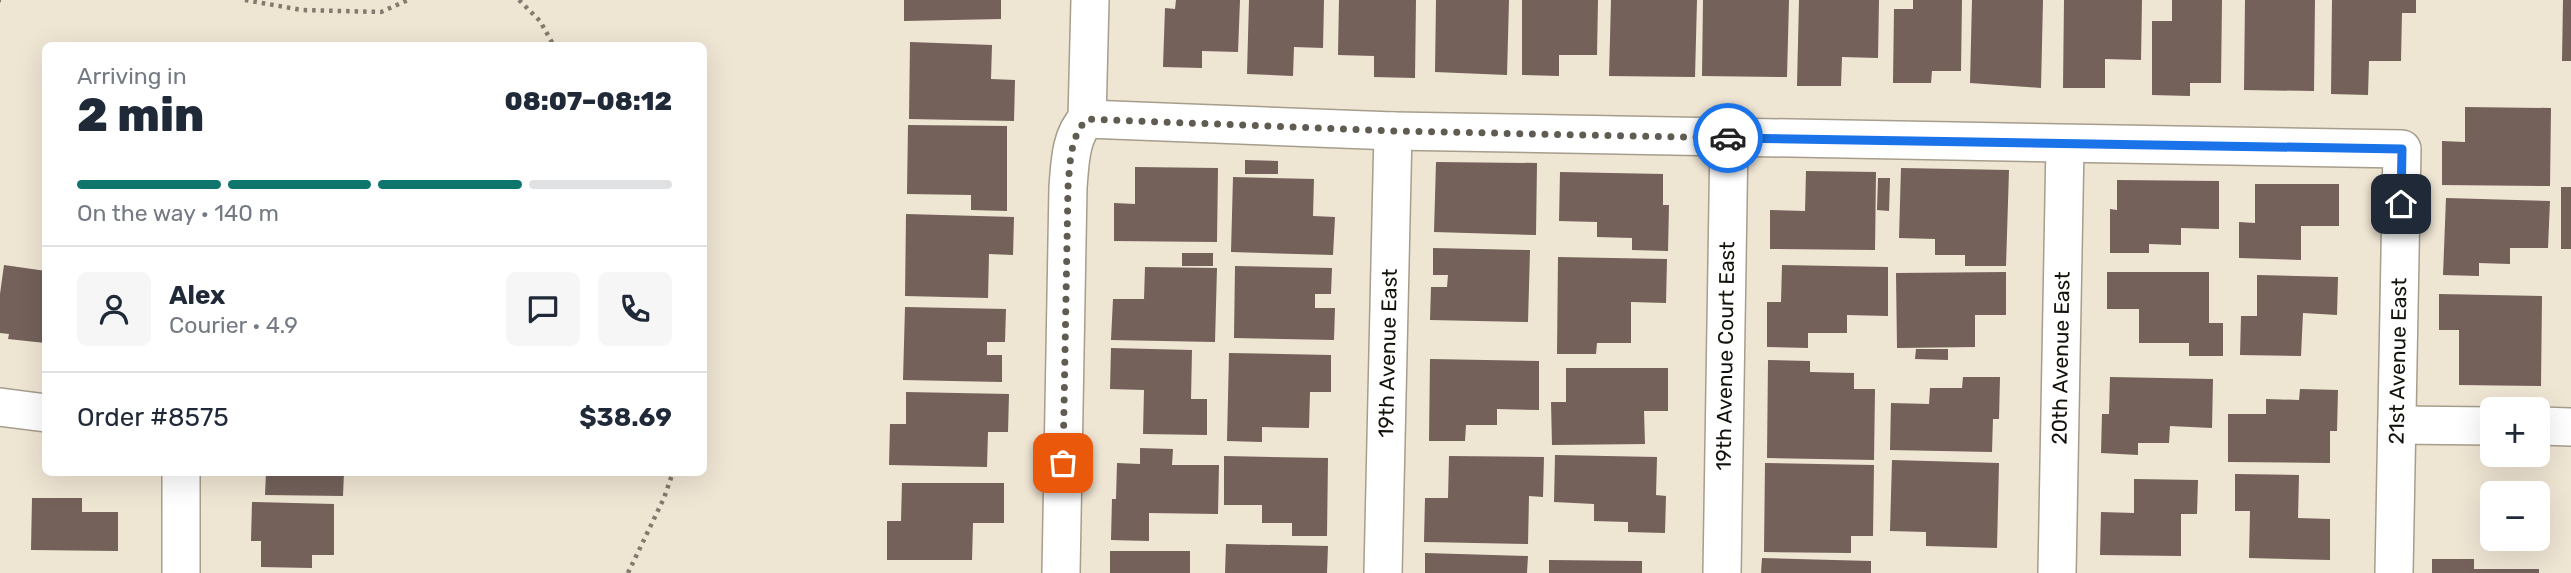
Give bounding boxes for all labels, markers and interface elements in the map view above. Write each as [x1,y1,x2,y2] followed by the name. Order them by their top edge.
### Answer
[77,62,187,90] text: Arriving in
[505,86,672,117] text: 08:07–08:12
[77,88,204,143] text: 2 min
[1693,103,1763,173] courier
[1709,119,1747,157] icon: car
[2371,174,2431,234] pin
[2382,185,2420,223] icon: home
[77,199,279,227] text: On the way · 140 m
[1711,241,1739,471] street label: 19th Avenue Court East
[1373,268,1402,438] street label: 19th Avenue East
[2046,271,2075,445] street label: 20th Avenue East
[77,272,151,346] button: person
[506,272,580,346] button: chat
[598,272,672,346] button: phone
[2384,277,2411,445] street label: 21st Avenue East
[169,280,225,311] text: Alex
[169,311,298,339] text: Courier · 4.9
[2480,397,2550,551] map controls
[2480,397,2550,467] button: +
[77,402,229,433] text: Order #8575
[579,402,672,433] text: $38.69
[1033,433,1093,493] pin
[1044,444,1082,482] icon: bag
[2480,481,2550,551] button: −

